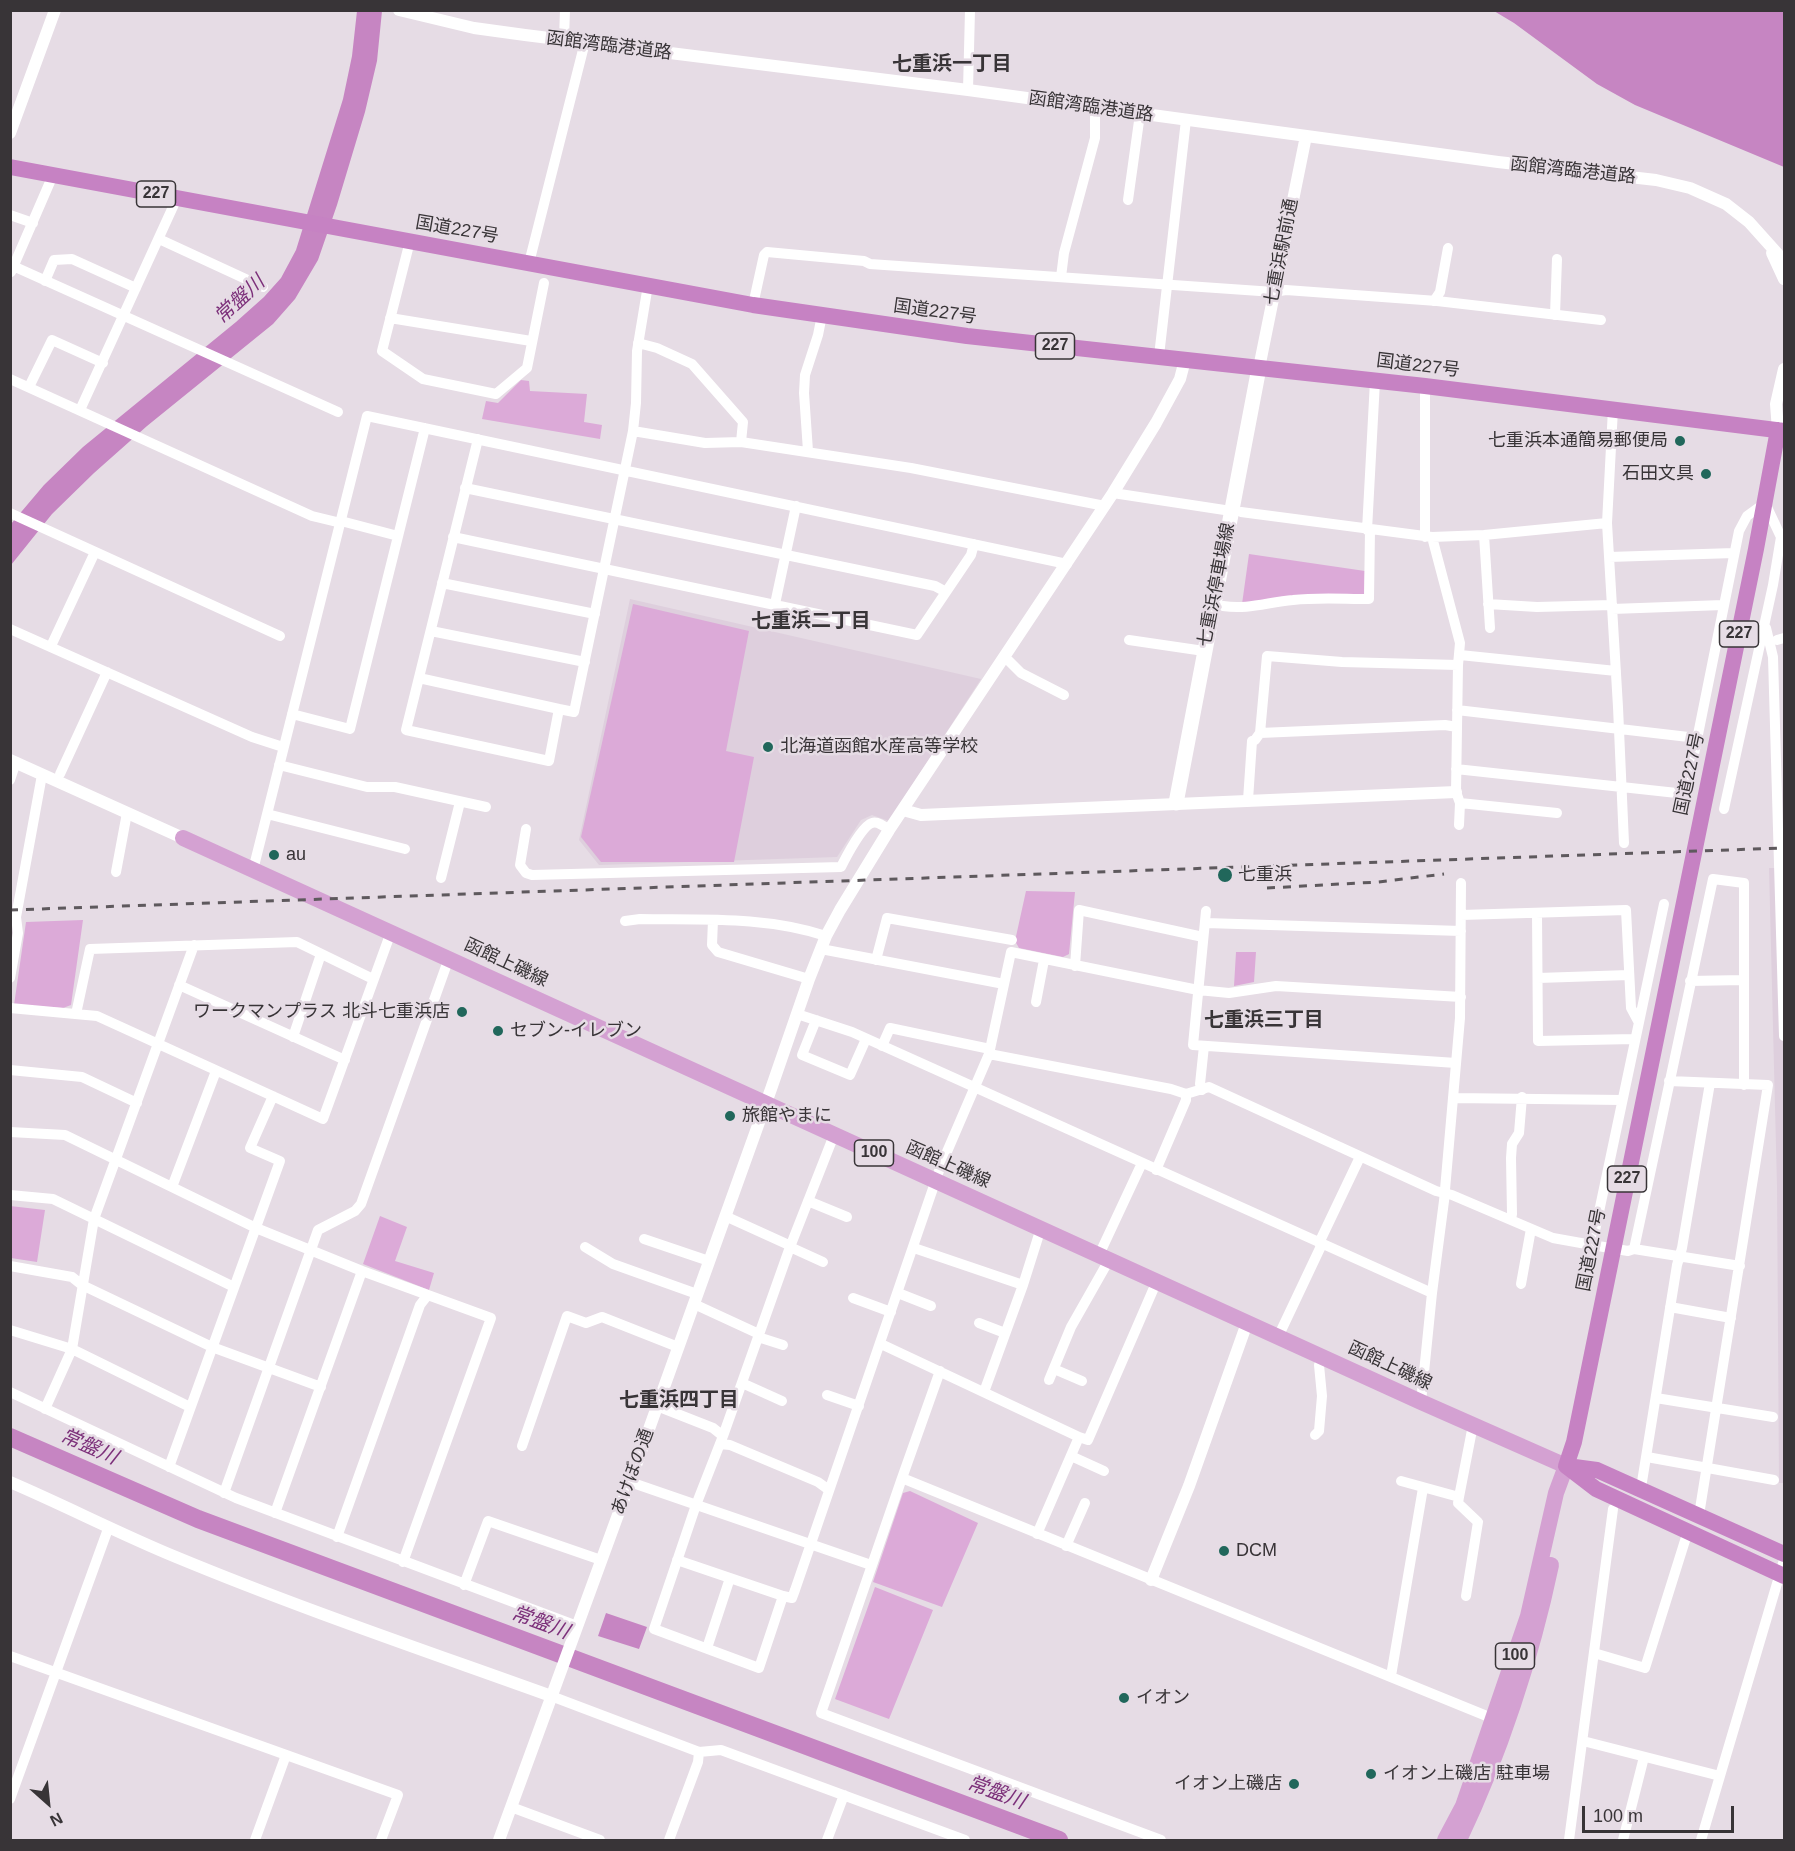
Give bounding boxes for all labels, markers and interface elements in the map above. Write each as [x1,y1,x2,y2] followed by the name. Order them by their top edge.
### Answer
[545,28,673,64] street label: 函館湾臨港道路
[892,52,1012,76] district label: 七重浜一丁目
[1027,88,1155,126] street label: 函館湾臨港道路
[1509,154,1637,188] street label: 函館湾臨港道路
[136,181,176,207] road number: 227
[1261,197,1303,307] street label: 七重浜駅前通
[414,212,500,248] street label: 国道227号
[210,271,270,329] water label: 常盤川
[892,295,978,329] street label: 国道227号
[1036,333,1074,359] road number: 227
[1375,350,1461,382] street label: 国道227号
[1488,430,1668,452] place label: 七重浜本通簡易郵便局
[1673,434,1687,448] marker: 七重浜本通簡易郵便局
[1622,463,1694,485] place label: 石田文具
[1699,467,1713,481] marker: 石田文具
[1194,521,1240,649] street label: 七重浜停車場線
[751,609,871,633] district label: 七重浜二丁目
[1720,621,1758,647] road number: 227
[1671,731,1709,817] street label: 国道227号
[780,736,978,758] place label: 北海道函館水産高等学校
[761,740,775,754] marker: 北海道函館水産高等学校
[286,844,306,866] place label: au
[267,848,281,862] marker: au
[1238,864,1292,886] place label: 七重浜
[1216,866,1234,884] marker: 七重浜
[461,934,551,992] street label: 函館上磯線
[193,1001,450,1023] place label: ワークマンプラス 北斗七重浜店
[455,1005,469,1019] marker: ワークマンプラス 北斗七重浜店
[1204,1008,1324,1032] district label: 七重浜三丁目
[510,1020,642,1042] place label: セブン-イレブン
[491,1024,505,1038] marker: セブン-イレブン
[742,1105,832,1127] place label: 旅館やまに
[723,1109,737,1123] marker: 旅館やまに
[902,1137,994,1193] street label: 函館上磯線
[854,1140,894,1166] road number: 100
[1608,1166,1646,1192] road number: 227
[1573,1207,1611,1293] street label: 国道227号
[1345,1337,1435,1395] street label: 函館上磯線
[619,1388,739,1412] district label: 七重浜四丁目
[57,1424,121,1470] water label: 常盤川
[607,1426,659,1518] street label: あけぼの通
[1236,1540,1277,1562] place label: DCM
[1217,1544,1231,1558] marker: DCM
[508,1601,572,1645] water label: 常盤川
[1496,1643,1534,1669] road number: 100
[1136,1687,1190,1709] place label: イオン
[1117,1691,1131,1705] marker: イオン
[1383,1763,1550,1785] place label: イオン上磯店 駐車場
[1364,1767,1378,1781] marker: イオン上磯店 駐車場
[964,1771,1028,1815] water label: 常盤川
[18,1773,78,1833] north arrow
[1174,1773,1282,1795] place label: イオン上磯店
[1287,1777,1301,1791] marker: イオン上磯店
[1585,1794,1736,1832] scale bar
[1593,1806,1643,1826] text: 100 m
[47,1809,65,1830] text: N

